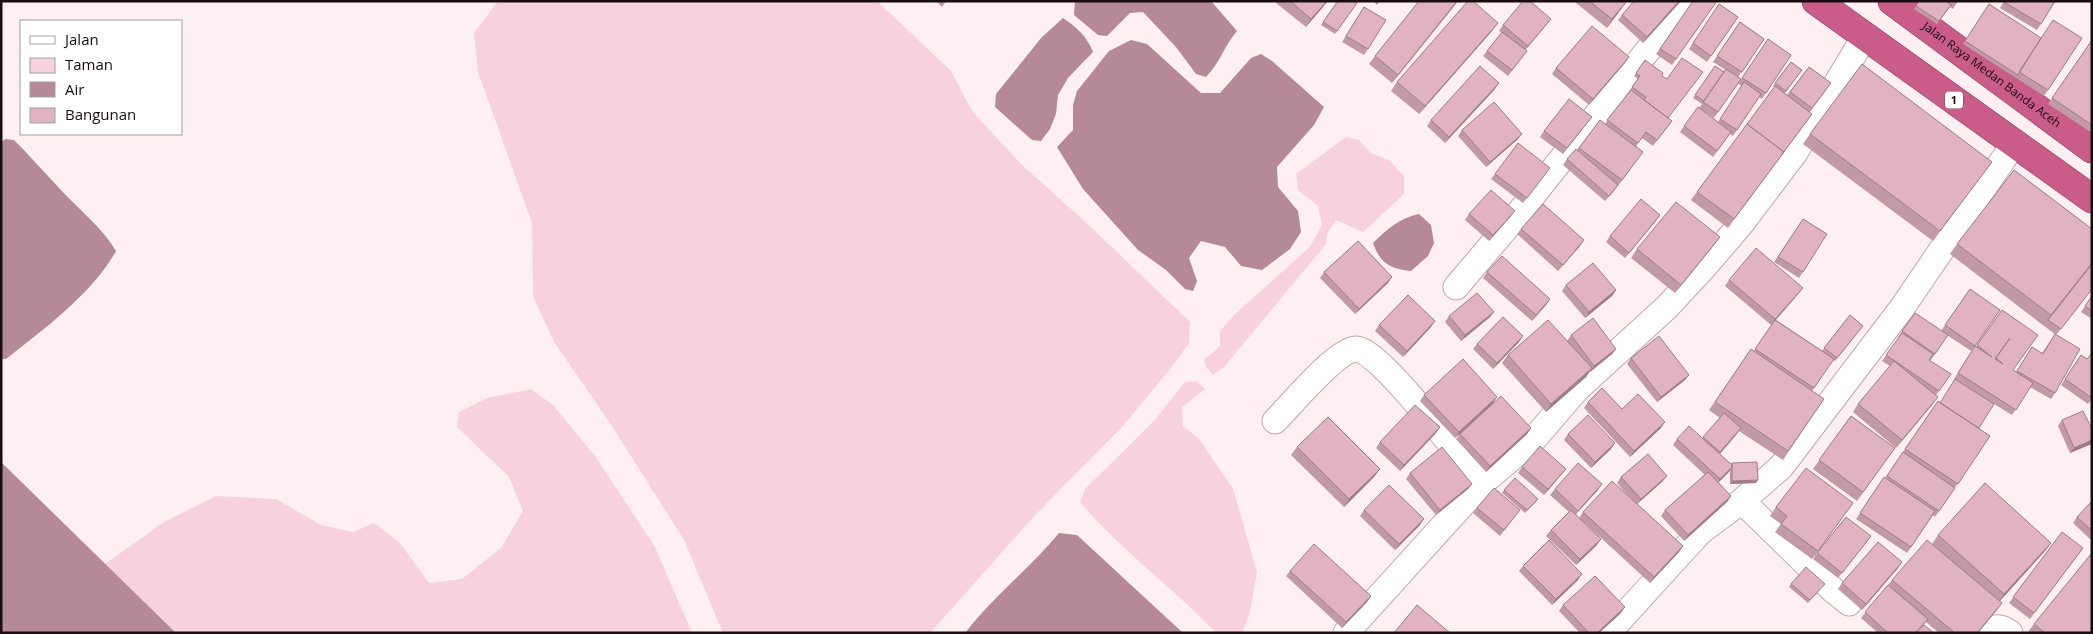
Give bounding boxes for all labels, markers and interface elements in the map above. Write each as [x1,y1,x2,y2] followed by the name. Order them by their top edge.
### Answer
[1918,17,2065,131] street label: Jalan Raya Medan Banda Aceh
[20,20,182,135] legend
[63,29,99,49] text: Jalan
[65,54,113,74] text: Taman
[65,79,84,99] text: Air
[1945,92,1963,108] road number: 1
[65,104,136,124] text: Bangunan

